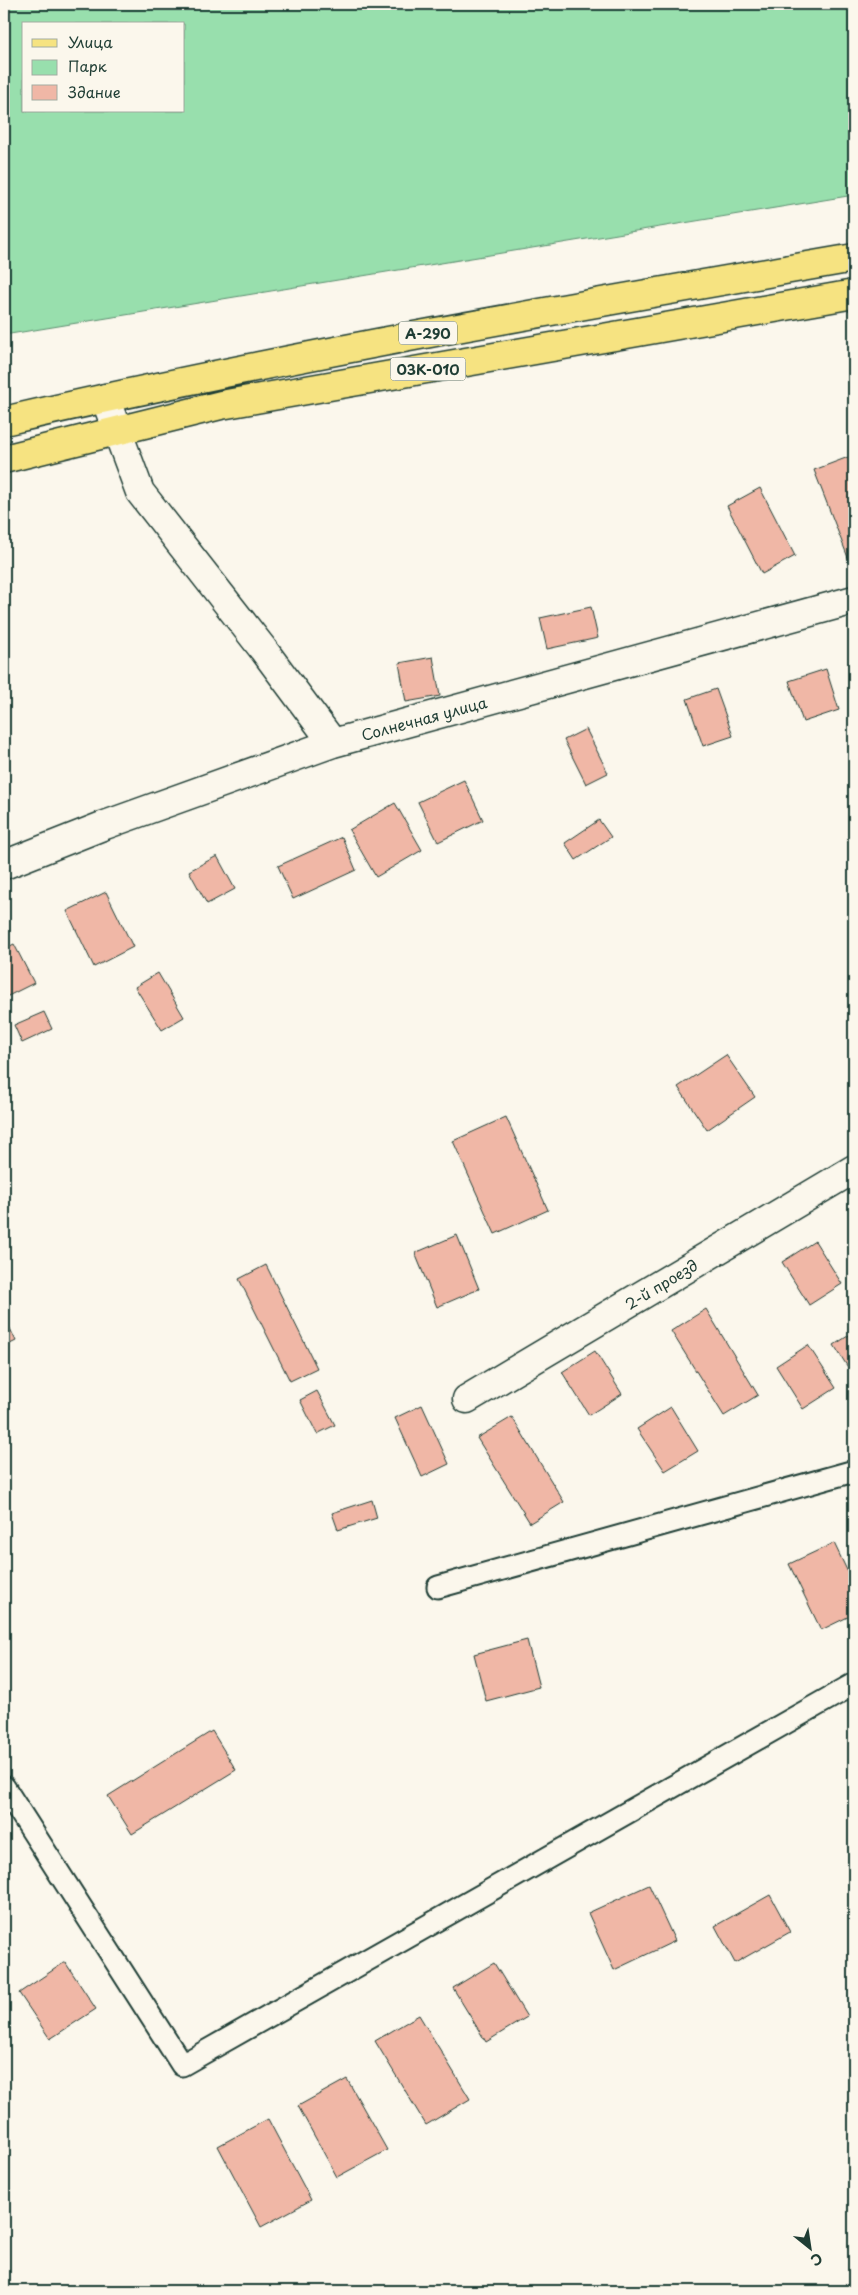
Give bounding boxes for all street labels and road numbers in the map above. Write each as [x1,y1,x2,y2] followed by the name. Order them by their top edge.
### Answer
[399,322,457,344] road number: А-290
[390,358,466,380] road number: 03К-010
[359,690,490,746] street label: Солнечная улица
[620,1253,702,1315] street label: 2-й проезд

